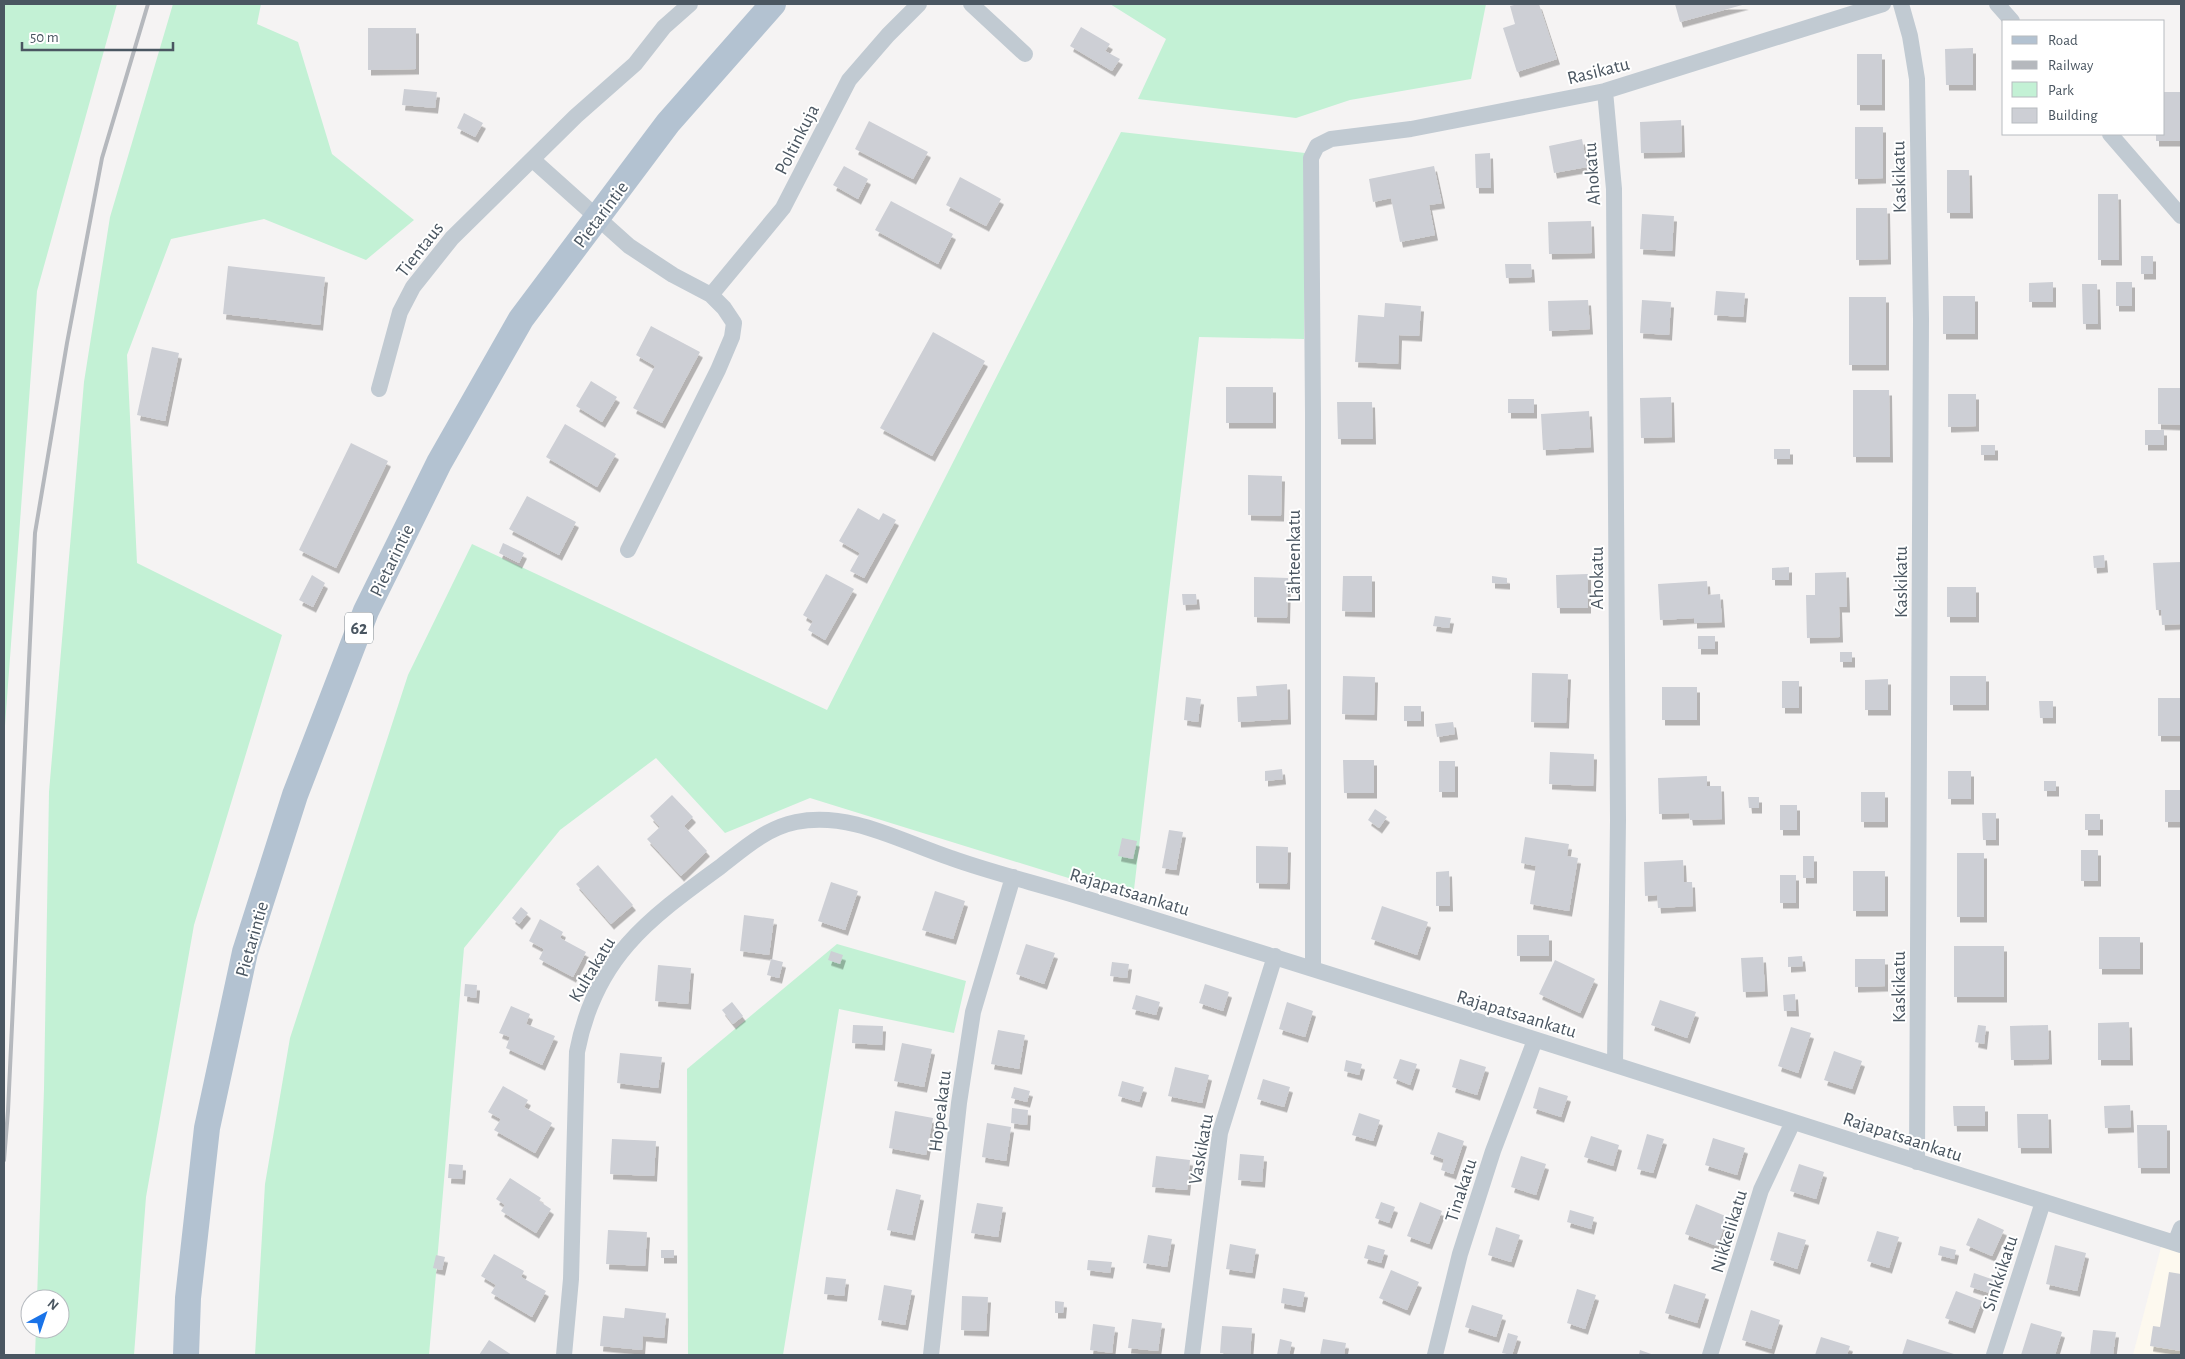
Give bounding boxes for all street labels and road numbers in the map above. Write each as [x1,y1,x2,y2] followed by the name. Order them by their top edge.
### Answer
[1565,54,1632,88] street label: Rasikatu
[772,101,823,178] street label: Poltinkuja
[1889,140,1910,213] street label: Kaskikatu
[1581,142,1604,206] street label: Ahokatu
[570,178,632,252] street label: Pietarintie
[393,219,447,281] street label: Tientaus
[1285,509,1304,602] street label: Lähteenkatu
[367,522,418,600] street label: Pietarintie
[1588,546,1607,610] street label: Ahokatu
[1892,546,1911,618] street label: Kaskikatu
[345,612,373,644] road number: 62
[1067,865,1192,920] street label: Rajapatsaankatu
[233,899,272,979] street label: Pietarintie
[566,934,619,1006] street label: Kultakatu
[1890,951,1909,1023] street label: Kaskikatu
[1454,987,1579,1042] street label: Rajapatsaankatu
[926,1069,955,1153] street label: Hopeakatu
[1841,1109,1965,1166] street label: Rajapatsaankatu
[1186,1112,1217,1186] street label: Vaskikatu
[1442,1156,1481,1224] street label: Tinakatu
[1708,1188,1751,1275] street label: Nikkelikatu
[1979,1233,2022,1314] street label: Sinkkikatu

